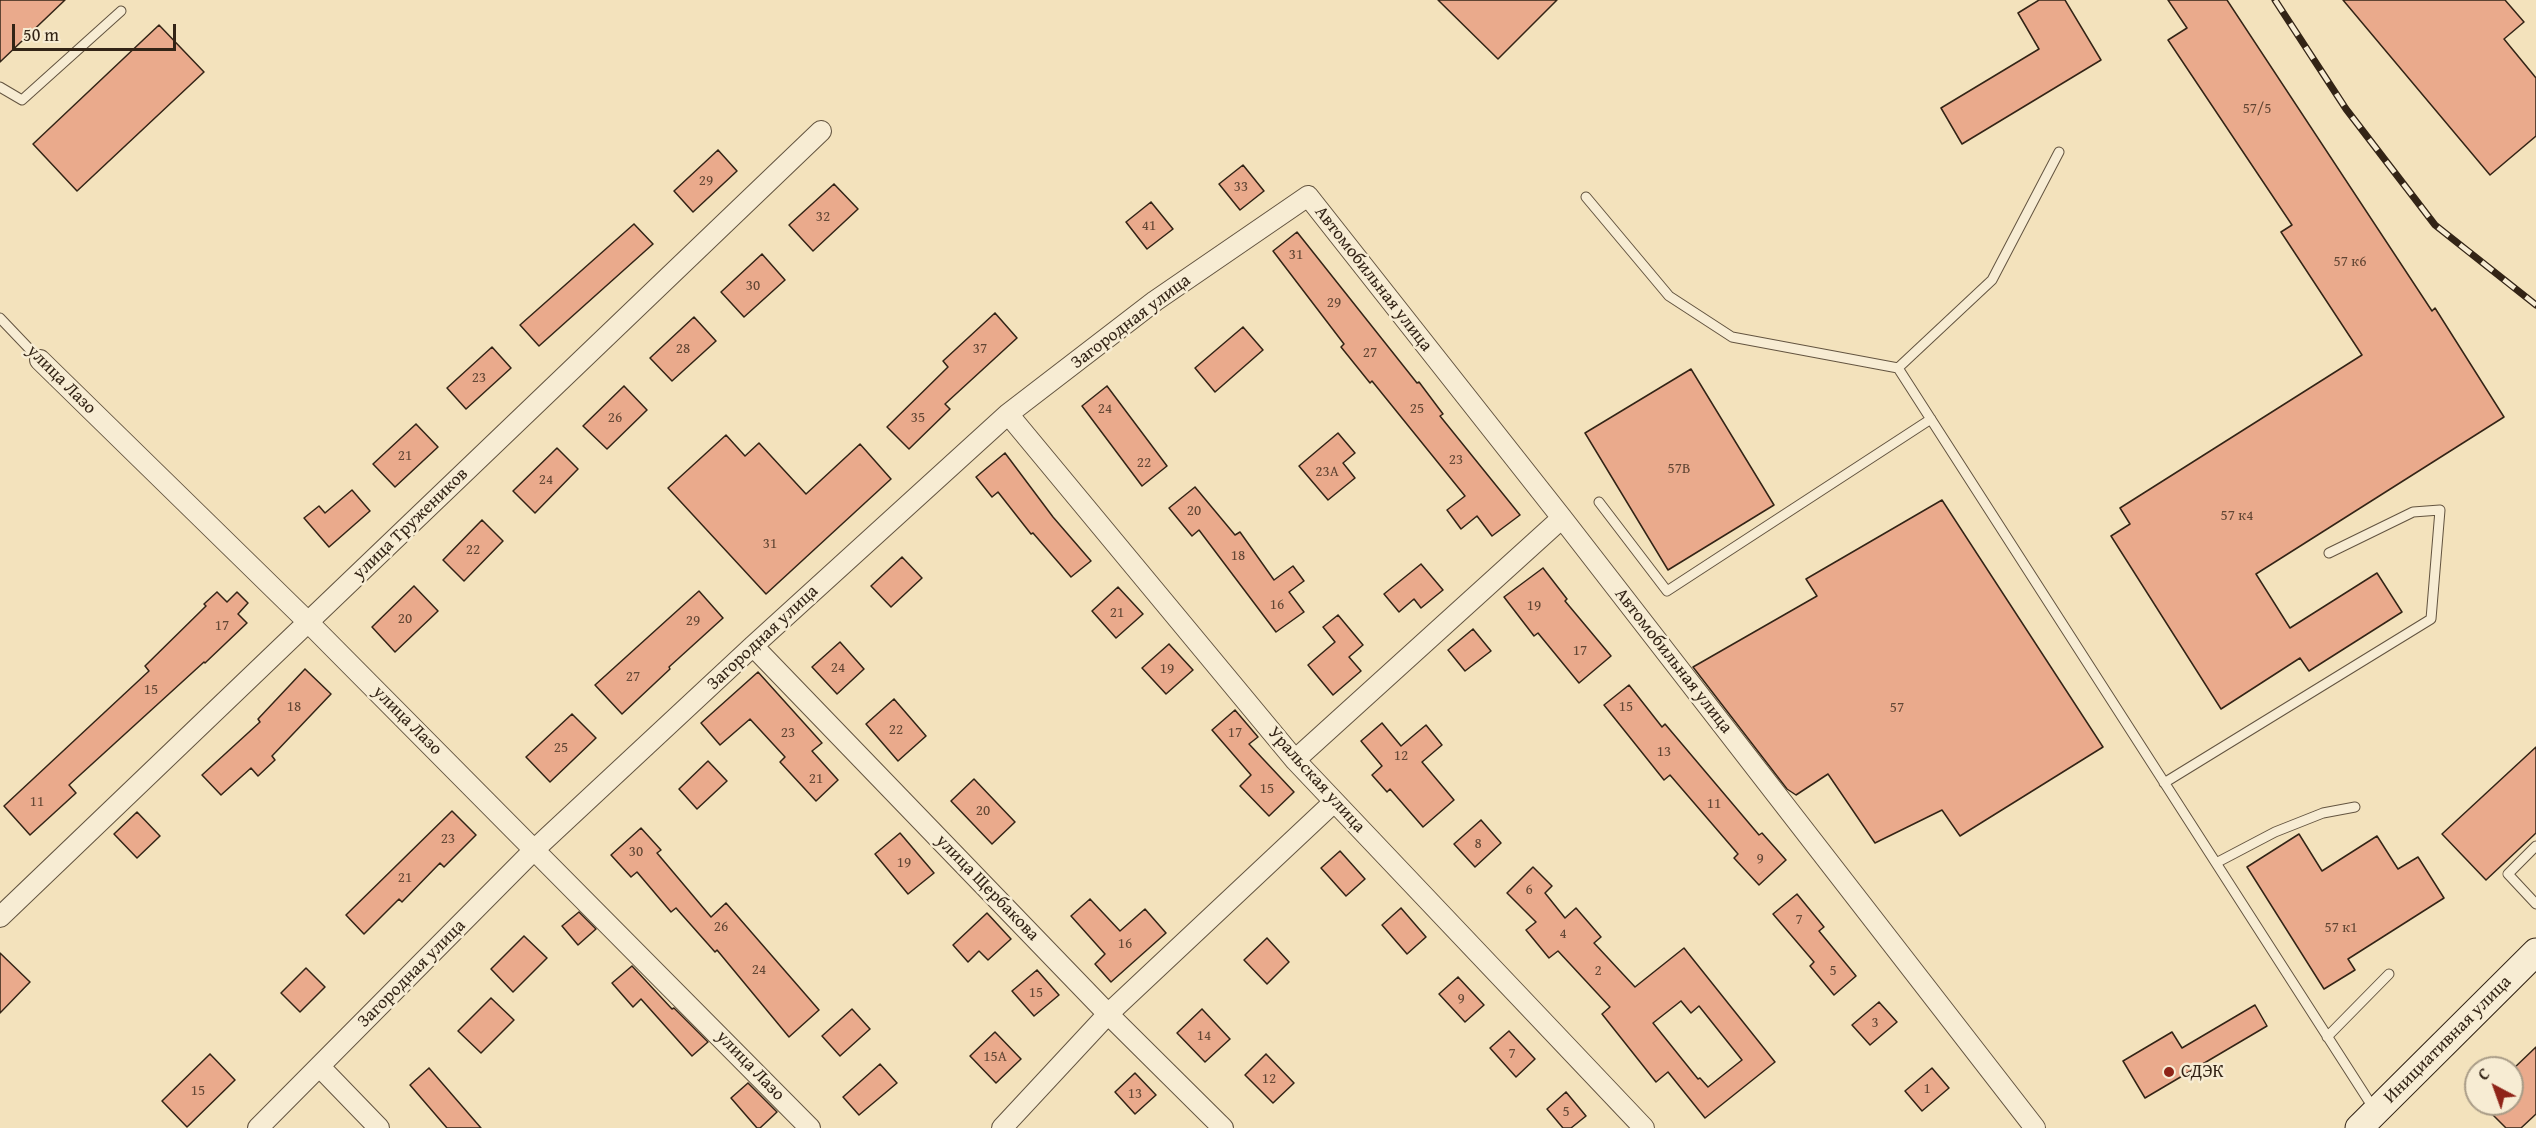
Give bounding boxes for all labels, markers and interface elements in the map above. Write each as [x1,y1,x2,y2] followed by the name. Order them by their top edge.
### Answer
[15,12,178,50] scale bar
[23,21,59,48] text: 50 m
[2243,100,2271,118] house number: 57/5
[699,172,713,190] house number: 29
[1234,178,1248,196] house number: 33
[1310,202,1436,356] street label: Автомобильная улица
[816,208,830,226] house number: 32
[1142,217,1156,235] house number: 41
[1289,246,1303,264] house number: 31
[2334,253,2366,271] house number: 57 к6
[1067,270,1195,374] street label: Загородная улица
[746,277,760,295] house number: 30
[1327,294,1341,312] house number: 29
[676,340,690,358] house number: 28
[973,340,987,358] house number: 37
[22,341,100,419] street label: улица Лазо
[1363,344,1377,362] house number: 27
[472,369,486,387] house number: 23
[1098,400,1112,418] house number: 24
[1410,400,1424,418] house number: 25
[608,409,622,427] house number: 26
[911,409,925,427] house number: 35
[398,447,412,465] house number: 21
[1449,451,1463,469] house number: 23
[1137,454,1151,472] house number: 22
[1668,460,1690,478] house number: 57В
[1315,463,1339,481] house number: 23А
[349,464,473,584] street label: улица Тружеников
[539,471,553,489] house number: 24
[1187,502,1201,520] house number: 20
[2221,507,2253,525] house number: 57 к4
[763,535,777,553] house number: 31
[466,541,480,559] house number: 22
[1231,547,1245,565] house number: 18
[703,581,823,695] street label: Загородная улица
[1610,584,1736,738] street label: Автомобильная улица
[1270,596,1284,614] house number: 16
[1527,597,1541,615] house number: 19
[1110,604,1124,622] house number: 21
[398,610,412,628] house number: 20
[686,612,700,630] house number: 29
[215,617,229,635] house number: 17
[1573,642,1587,660] house number: 17
[831,659,845,677] house number: 24
[1160,660,1174,678] house number: 19
[626,668,640,686] house number: 27
[144,681,158,699] house number: 15
[368,682,446,760] street label: улица Лазо
[287,698,301,716] house number: 18
[1619,698,1633,716] house number: 15
[1890,699,1904,717] house number: 57
[889,721,903,739] house number: 22
[1263,723,1369,837] street label: Уральская улица
[781,724,795,742] house number: 23
[1228,724,1242,742] house number: 17
[554,739,568,757] house number: 25
[1657,743,1671,761] house number: 13
[1394,747,1408,765] house number: 12
[809,770,823,788] house number: 21
[1260,780,1274,798] house number: 15
[30,793,44,811] house number: 11
[1707,795,1721,813] house number: 11
[976,802,990,820] house number: 20
[441,830,455,848] house number: 23
[931,830,1043,946] street label: улица Щербакова
[1474,835,1482,853] house number: 8
[629,843,643,861] house number: 30
[1756,850,1764,868] house number: 9
[897,854,911,872] house number: 19
[398,869,412,887] house number: 21
[1525,881,1533,899] house number: 6
[1795,911,1803,929] house number: 7
[353,915,471,1033] street label: Загородная улица
[714,918,728,936] house number: 26
[2325,919,2357,937] house number: 57 к1
[1559,925,1567,943] house number: 4
[1118,935,1132,953] house number: 16
[752,961,766,979] house number: 24
[1594,962,1602,980] house number: 2
[1829,962,1837,980] house number: 5
[2380,972,2516,1108] street label: Инициативная улица
[1029,984,1043,1002] house number: 15
[1457,990,1465,1008] house number: 9
[1871,1014,1879,1032] house number: 3
[711,1026,789,1106] street label: улица Лазо
[1197,1027,1211,1045] house number: 14
[1508,1045,1516,1063] house number: 7
[983,1048,1007,1066] house number: 15А
[2464,1056,2524,1116] north arrow
[2181,1061,2224,1083] place label: СДЭК
[2472,1062,2495,1086] text: С
[2162,1065,2176,1079] marker: СДЭК
[1262,1070,1276,1088] house number: 12
[1923,1080,1931,1098] house number: 1
[191,1082,205,1100] house number: 15
[1128,1085,1142,1103] house number: 13
[1562,1103,1570,1121] house number: 5

